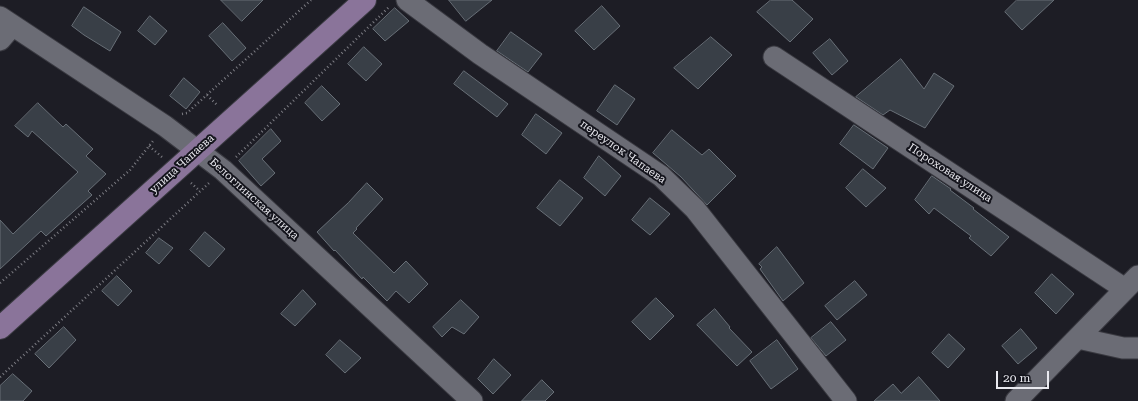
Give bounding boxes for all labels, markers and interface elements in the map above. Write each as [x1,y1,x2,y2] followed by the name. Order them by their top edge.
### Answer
[578,117,668,187] street label: переулок Чапаева
[147,132,217,196] street label: улица Чапаева
[906,141,994,205] street label: Пороховая улица
[207,156,301,242] street label: Белоглинская улица
[998,363,1051,389] scale bar
[1003,371,1030,385] text: 20 m

